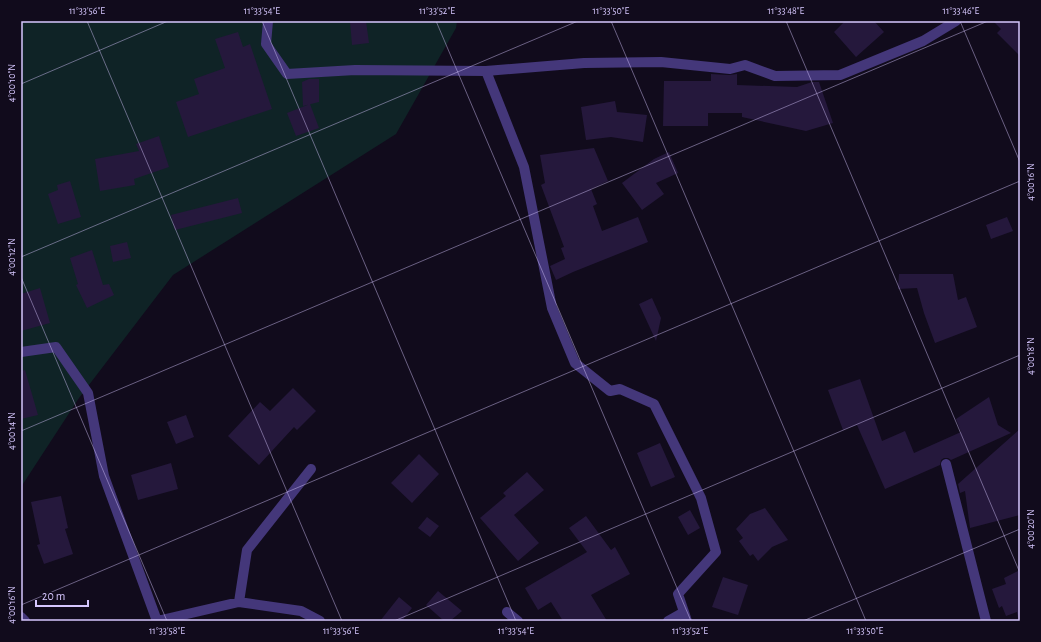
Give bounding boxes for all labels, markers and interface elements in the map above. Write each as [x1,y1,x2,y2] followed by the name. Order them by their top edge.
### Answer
[69,6,105,16] text: 11°33'56"E
[244,6,280,16] text: 11°33'54"E
[419,6,455,16] text: 11°33'52"E
[593,6,630,16] text: 11°33'50"E
[768,6,805,16] text: 11°33'48"E
[943,6,980,16] text: 11°33'46"E
[7,64,17,102] text: 4°00'10"N
[1026,163,1036,201] text: 4°00'16"N
[7,238,17,276] text: 4°00'12"N
[1026,337,1036,375] text: 4°00'18"N
[7,412,17,450] text: 4°00'14"N
[1026,509,1036,549] text: 4°00'20"N
[36,582,88,608] scale bar
[7,586,17,624] text: 4°00'16"N
[42,590,65,602] text: 20 m
[149,626,185,636] text: 11°33'58"E
[323,626,359,636] text: 11°33'56"E
[498,626,534,636] text: 11°33'54"E
[672,626,708,636] text: 11°33'52"E
[847,626,884,636] text: 11°33'50"E

